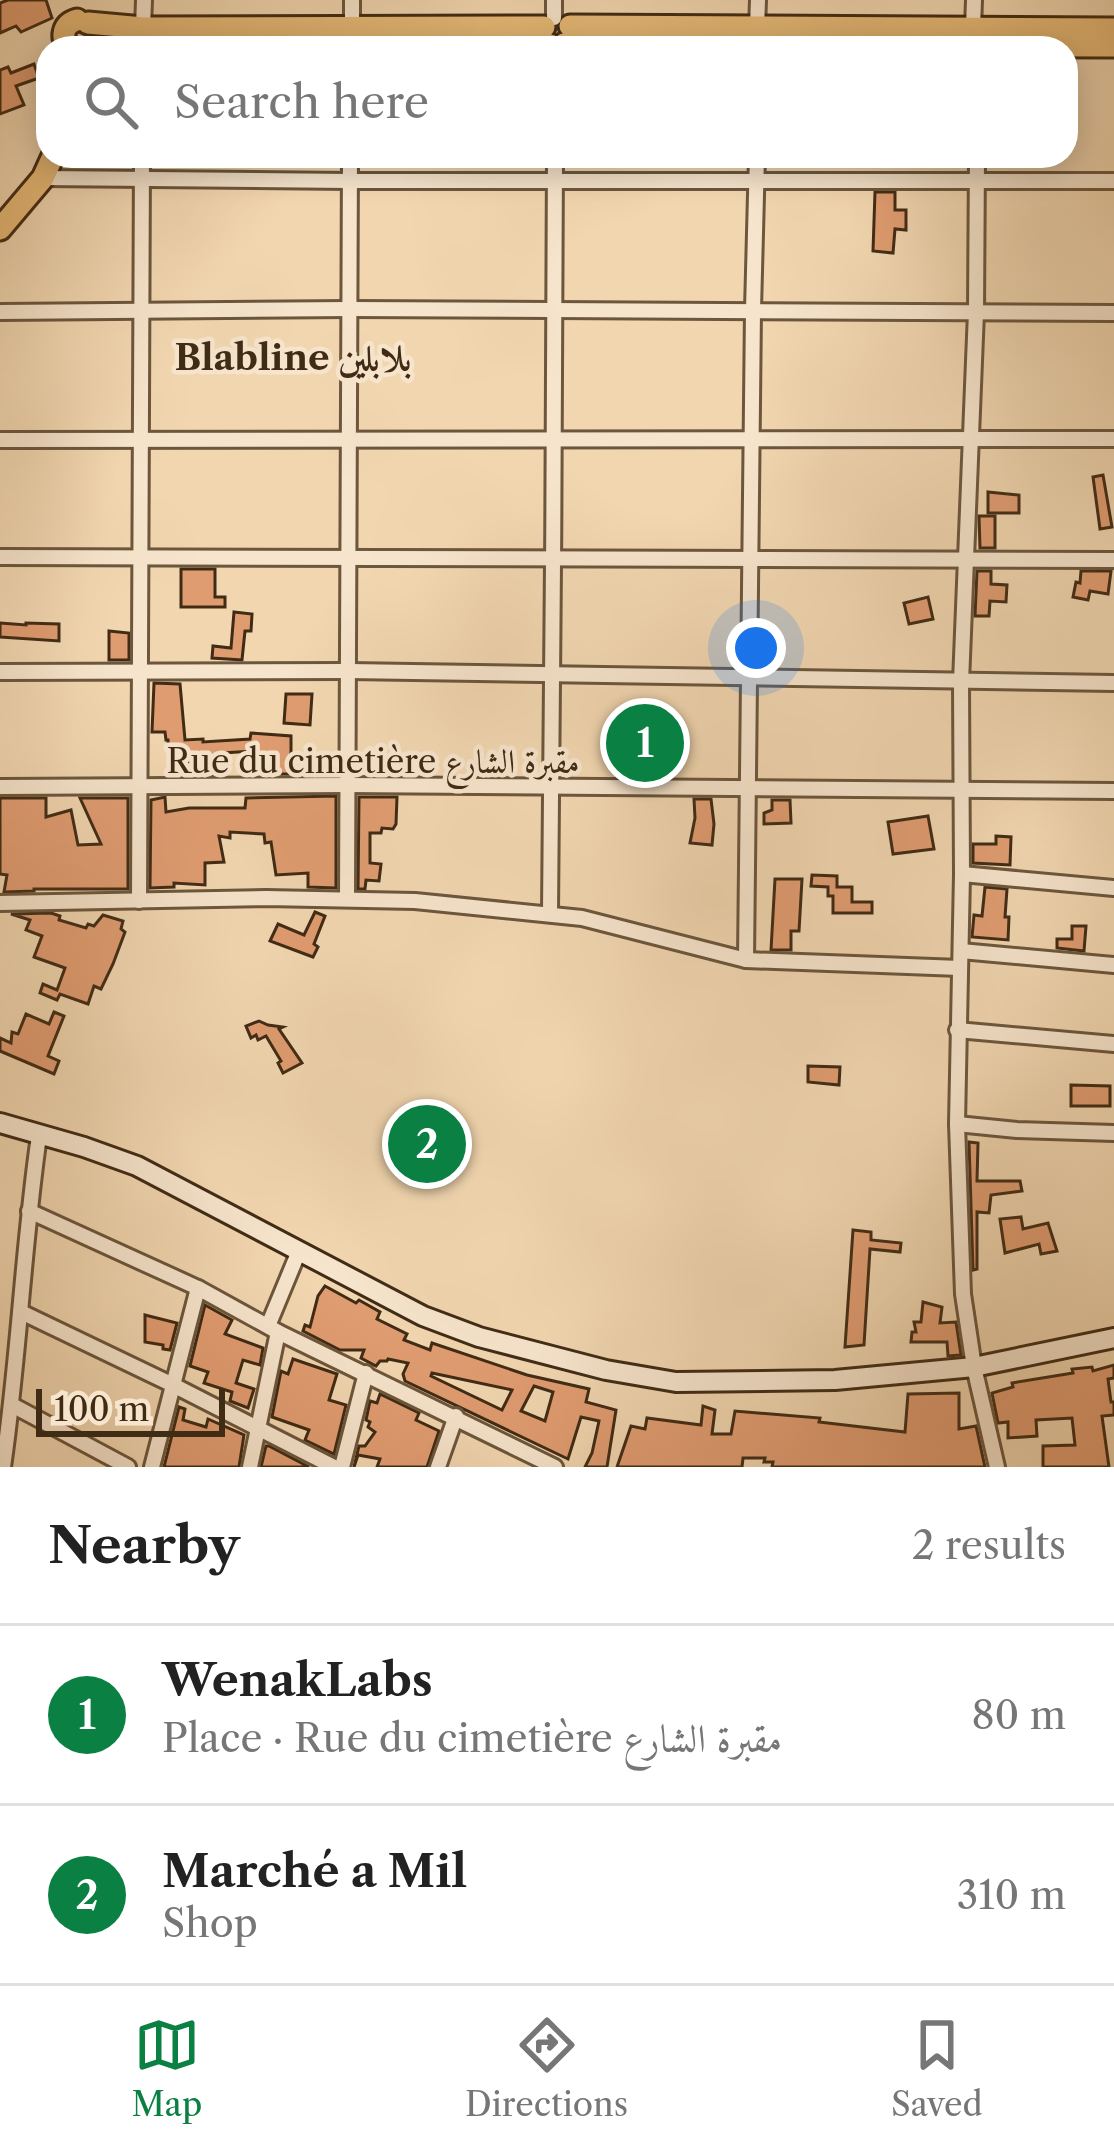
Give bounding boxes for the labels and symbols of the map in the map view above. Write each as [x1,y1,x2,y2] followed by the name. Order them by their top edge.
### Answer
[174,335,412,379] district label: Blabline بلابلين
[726,618,786,678] your location
[606,698,684,788] pin: 1
[166,741,580,790] street label: Rue du cimetière مقبرة الشارع
[388,1099,466,1189] pin: 2
[36,1383,225,1436] scale bar

